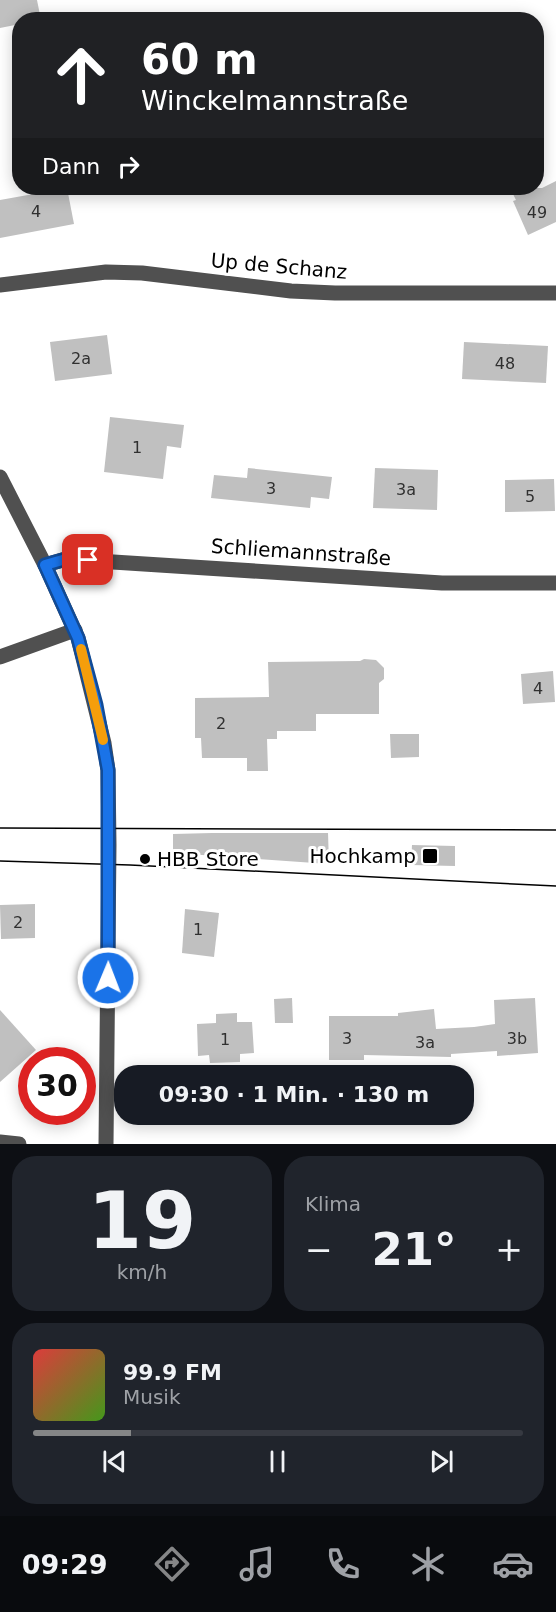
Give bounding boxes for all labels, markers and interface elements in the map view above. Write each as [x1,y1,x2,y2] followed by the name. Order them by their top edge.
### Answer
[141,35,258,84] text: 60 m
[42,36,120,114] icon: ahead
[141,85,408,116] text: Winckelmannstraße
[112,150,145,183] icon: right
[42,154,100,179] text: Dann
[31,202,41,221] house number: 4
[527,203,547,222] house number: 49
[210,248,348,284] street label: Up de Schanz
[71,349,91,368] house number: 2a
[495,354,515,373] house number: 48
[132,438,142,457] house number: 1
[266,479,276,498] house number: 3
[396,480,416,499] house number: 3a
[525,487,535,506] house number: 5
[62,534,113,585] pin
[210,534,392,570] street label: Schliemannstraße
[71,543,104,576] icon: arrive
[533,679,543,698] house number: 4
[216,714,226,733] house number: 2
[309,844,416,868] place label: Hochkamp
[157,847,259,871] place label: HBB Store
[421,847,439,865] marker: Hochkamp
[138,852,152,866] marker: HBB Store
[13,913,23,932] house number: 2
[193,920,203,939] house number: 1
[76,946,140,1010] position arrow
[342,1029,352,1048] house number: 3
[507,1029,527,1048] house number: 3b
[220,1030,230,1049] house number: 1
[415,1033,435,1052] house number: 3a
[18,1047,96,1125] speed limit sign: 30
[159,1082,429,1107] text: 09:30 · 1 Min. · 130 m
[88,1176,196,1266] text: 19
[305,1192,361,1216] text: Klima
[371,1223,457,1276] text: 21°
[305,1230,333,1269] text: −
[495,1230,523,1269] text: +
[117,1260,167,1284] text: km/h
[123,1360,222,1385] text: 99.9 FM
[123,1385,181,1409] text: Musik
[98,1445,131,1478] icon: previous
[261,1445,294,1478] icon: pause
[425,1445,458,1478] icon: next
[151,1543,193,1585] icon: directions
[236,1543,278,1585] icon: music
[322,1543,364,1585] icon: phone
[407,1543,449,1585] icon: climate
[492,1543,534,1585] icon: car
[22,1549,108,1580] text: 09:29

